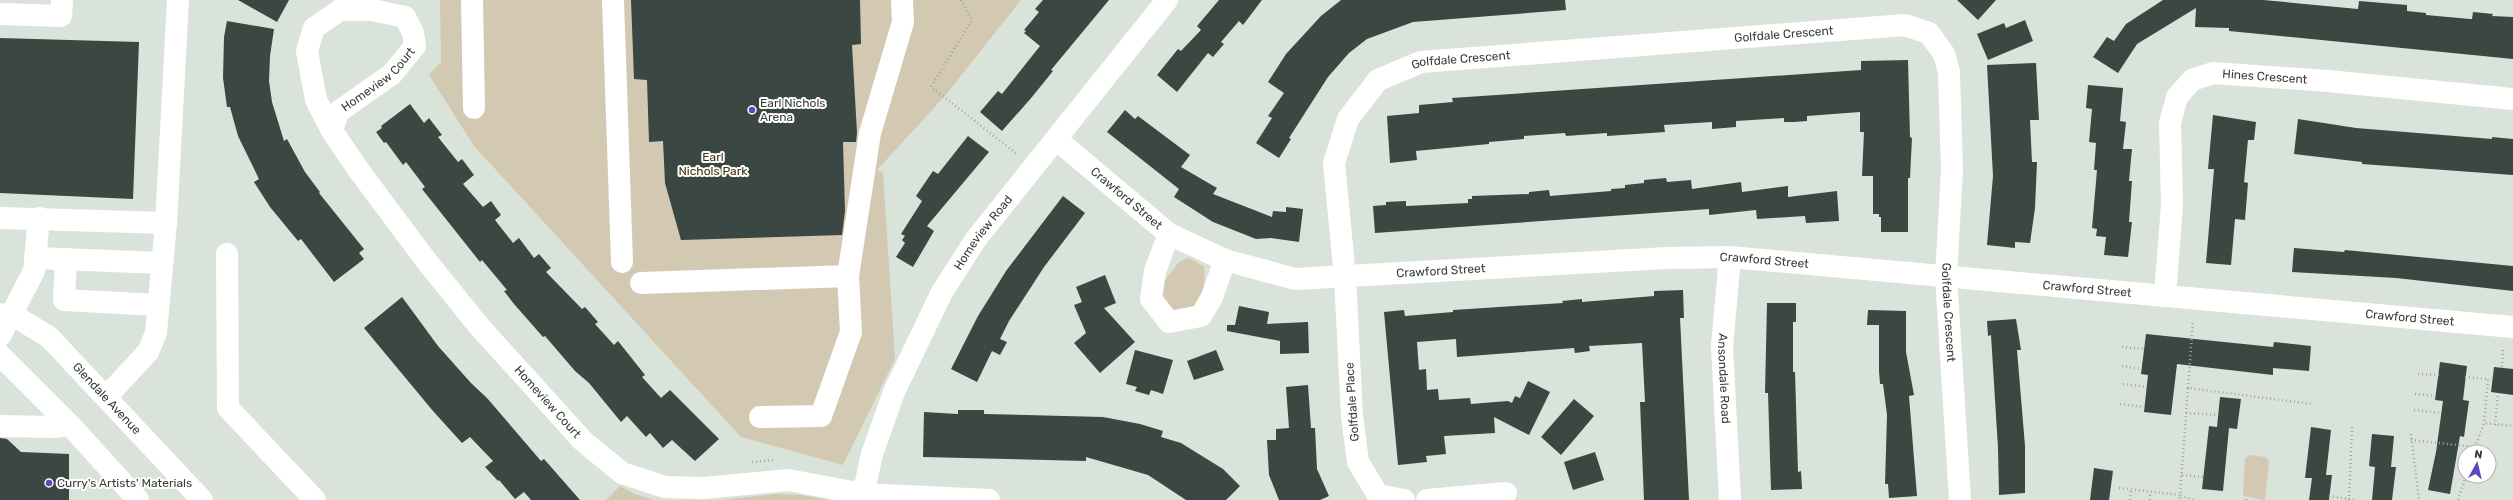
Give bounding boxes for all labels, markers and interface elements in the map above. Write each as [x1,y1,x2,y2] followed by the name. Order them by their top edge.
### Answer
[1734,23,1834,45] street label: Golfdale Crescent
[339,44,418,114] street label: Homeview Court
[1409,48,1511,72] street label: Golfdale Crescent
[2222,67,2308,87] street label: Hines Crescent
[760,96,825,124] place label: Earl Nichols Arena
[747,105,757,115] marker: Earl Nichols Arena
[678,150,748,178] park label: Earl Nichols Park
[1088,164,1165,233] street label: Crawford Street
[951,192,1015,273] street label: Homeview Road
[1720,250,1810,271] street label: Crawford Street
[1396,261,1486,280] street label: Crawford Street
[1939,262,1958,363] street label: Golfdale Crescent
[2042,278,2133,300] street label: Crawford Street
[2365,307,2455,329] street label: Crawford Street
[1715,333,1733,424] street label: Ansondale Road
[70,360,144,438] street label: Glendale Avenue
[1342,362,1362,442] street label: Golfdale Place
[511,363,584,441] street label: Homeview Court
[2457,444,2497,484] north arrow
[2473,448,2483,462] text: N
[57,476,192,490] place label: Curry's Artists' Materials
[44,478,54,488] marker: Curry's Artists' Materials

